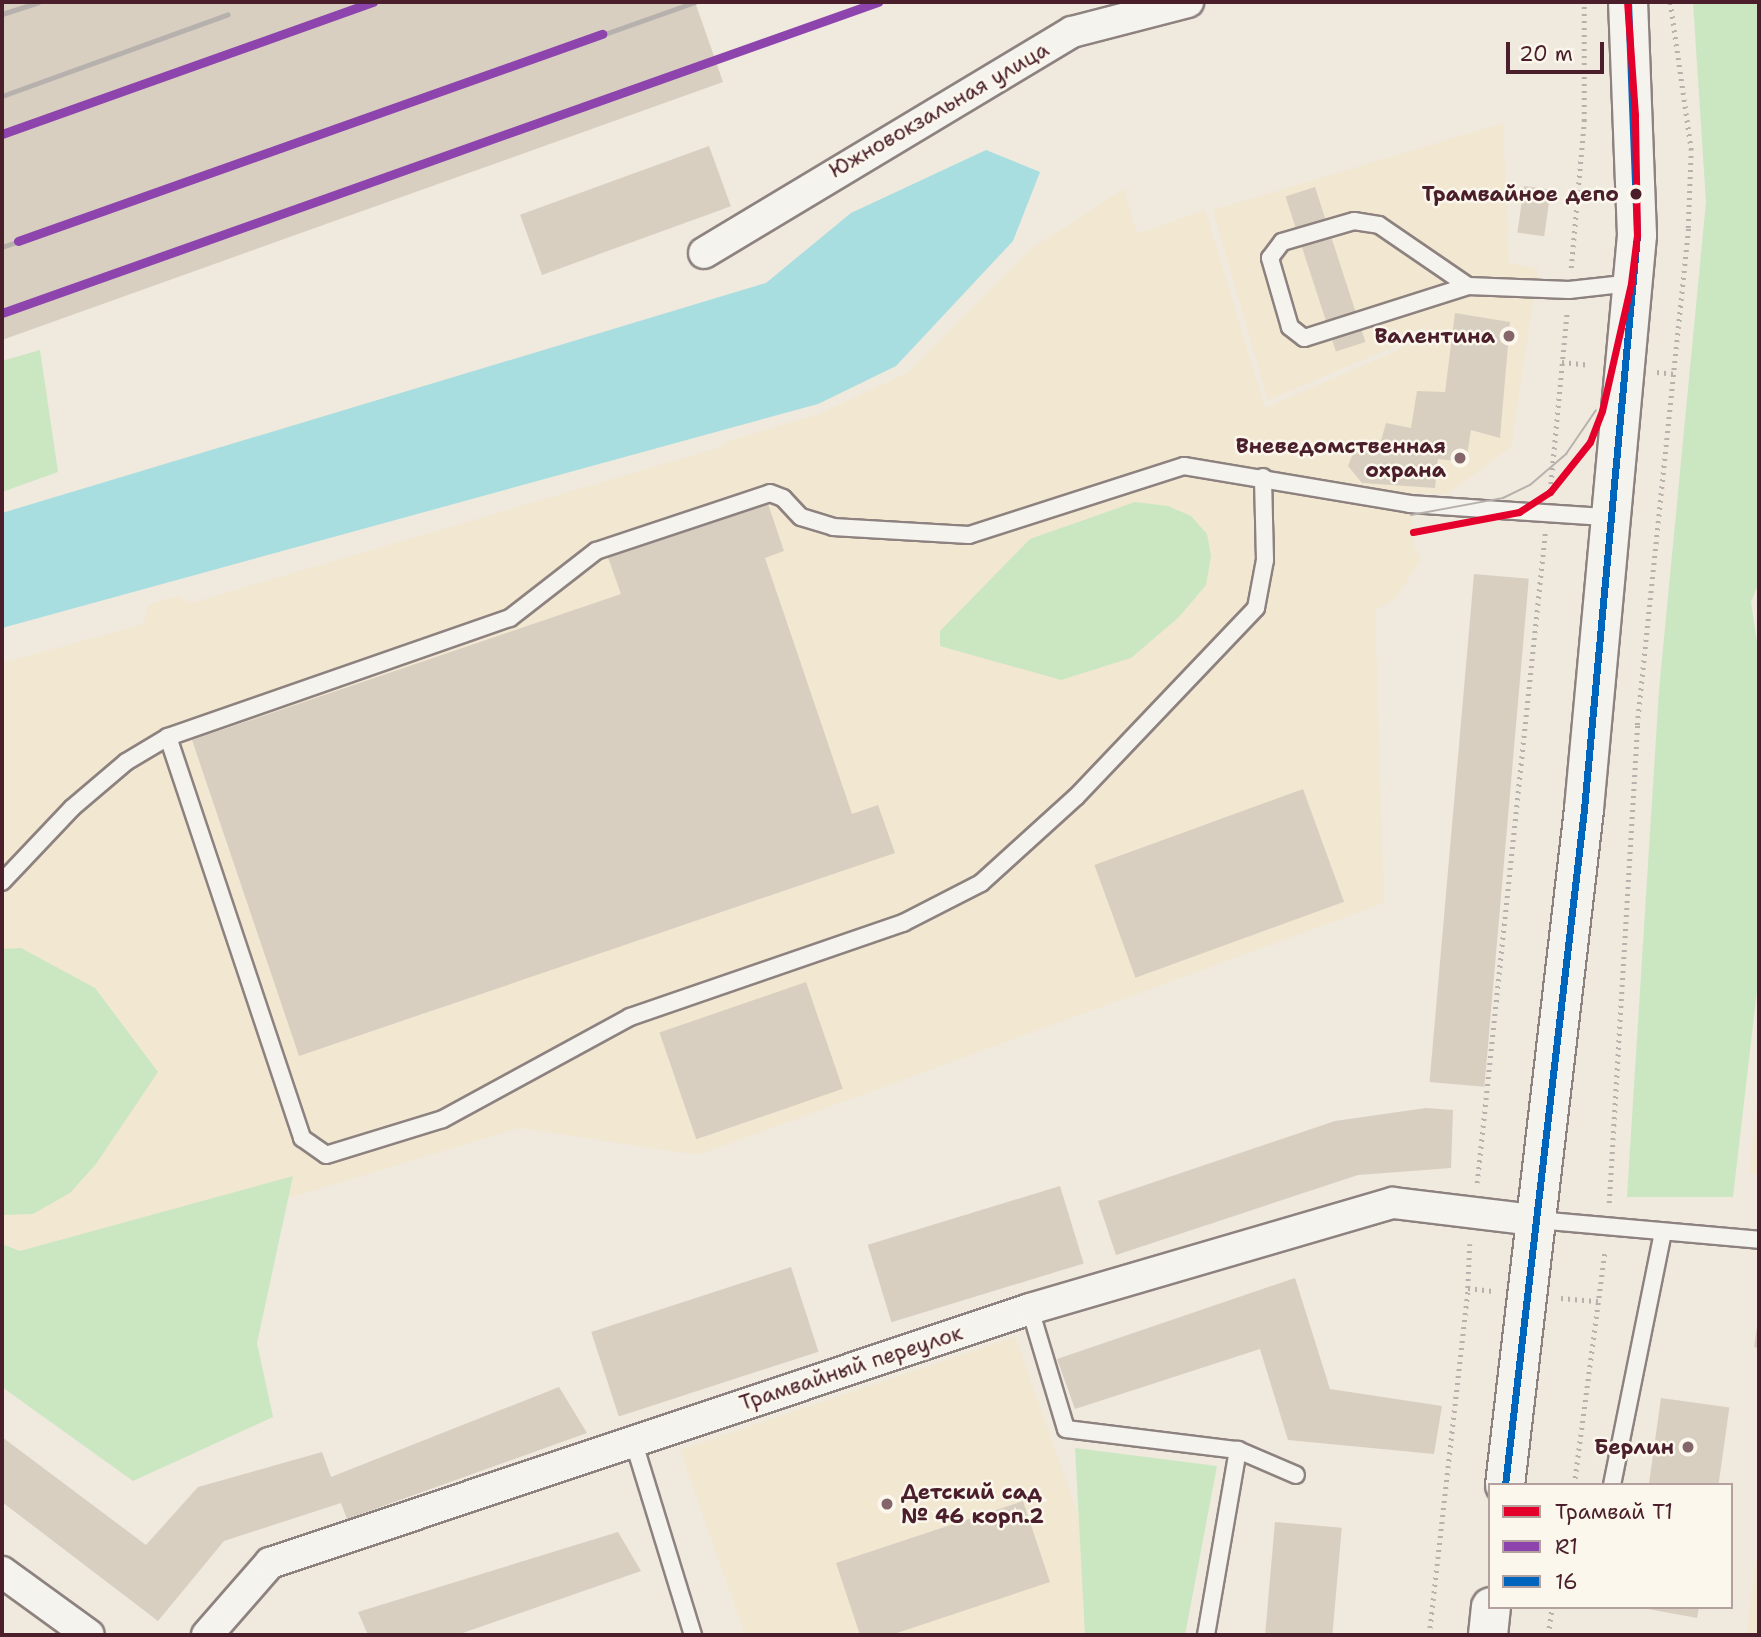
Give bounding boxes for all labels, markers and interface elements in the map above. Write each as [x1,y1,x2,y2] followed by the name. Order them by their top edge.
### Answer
[1509,28,1607,72] scale bar
[825,37,1053,183] street label: Южновокзальная улица
[1519,40,1573,68] text: 20 m
[1422,181,1619,207] place label: Трамвайное депо
[1625,183,1647,205] marker: Трамвайное депо
[1374,323,1495,349] place label: Валентина
[1501,328,1517,344] marker: Валентина
[1236,433,1446,483] place label: Вневедомственная охрана
[1452,450,1468,466] marker: Вневедомственная охрана
[736,1320,966,1416] street label: Трамвайный переулок
[1594,1434,1674,1460] place label: Берлин
[1680,1439,1696,1455] marker: Берлин
[901,1479,1044,1529] place label: Детский сад № 46 корп.2
[1488,1483,1733,1609] legend
[879,1496,895,1512] marker: Детский сад № 46 корп.2
[1555,1498,1673,1526] text: Трамвай T1
[1555,1533,1578,1561] text: R1
[1555,1568,1578,1596] text: 16

